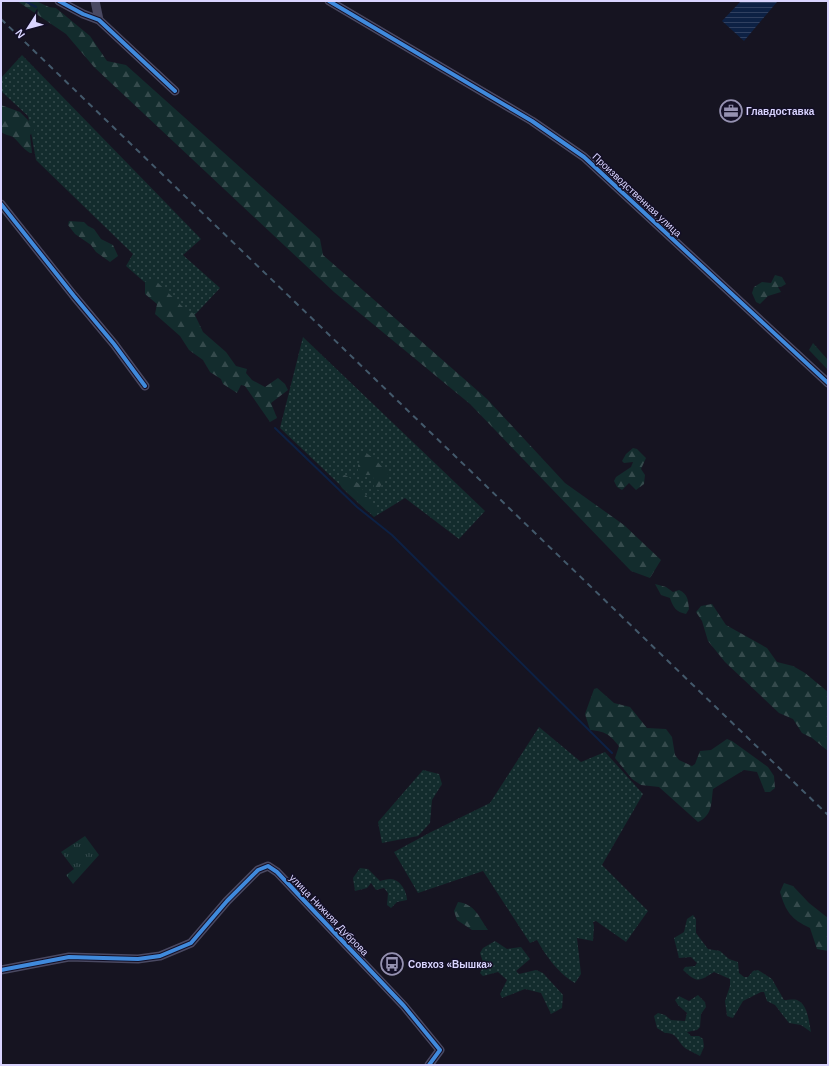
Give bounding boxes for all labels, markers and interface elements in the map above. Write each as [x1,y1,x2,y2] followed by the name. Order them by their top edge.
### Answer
[8,8,48,48] north arrow
[13,27,27,41] text: N
[718,98,744,124] office icon: Главдоставка
[746,106,815,117] place label: Главдоставка
[590,151,684,239] street label: Производственная улица
[287,872,371,958] street label: улица Нижняя Дуброва
[379,951,405,977] bus stop icon: Совхоз «Вышка»
[408,959,493,970] place label: Совхоз «Вышка»

